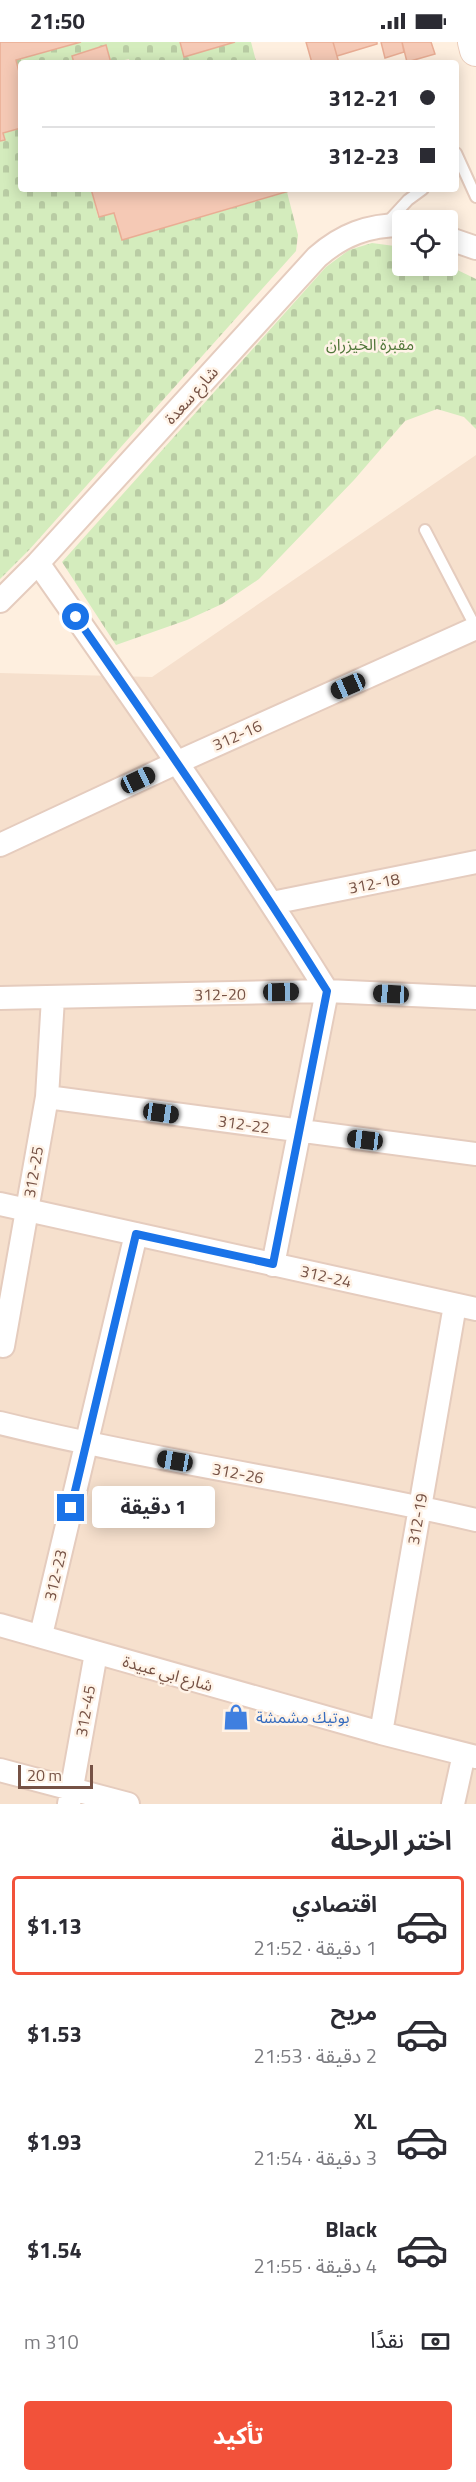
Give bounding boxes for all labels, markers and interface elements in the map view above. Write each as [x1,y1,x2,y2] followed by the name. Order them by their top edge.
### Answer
[30,4,85,38] text: 21:50
[328,81,399,115] text: 312-21
[328,139,399,173] text: 312-23
[392,210,458,276] map controls
[392,210,458,276] button: locate
[326,332,414,356] park label: مقبرة الخيزران
[158,361,224,430] street label: شارع سعدة
[62,603,89,630] route start
[328,670,368,702] car
[208,713,266,756] street label: 312-16
[118,764,158,796] car
[346,866,402,900] street label: 312-18
[194,982,246,1006] street label: 312-20
[263,983,299,1001] car
[373,984,409,1004] car
[142,1102,180,1124] car
[217,1109,271,1139] street label: 312-22
[346,1129,384,1151] car
[17,1144,49,1200] street label: 312-25
[298,1258,354,1294] street label: 312-24
[156,1449,194,1473] car
[210,1456,266,1490] street label: 312-26
[92,1487,215,1529] callout: 1 دقيقة
[121,1491,186,1522] text: 1 دقيقة
[401,1491,433,1547] street label: 312-19
[57,1494,84,1521] route end
[37,1547,73,1603] street label: 312-23
[120,1649,216,1698] street label: شارع ابي عبيدة
[69,1683,101,1739] street label: 312-45
[221,1702,251,1732] shop icon: بوتيك مشمشة
[256,1705,350,1729] place label: بوتيك مشمشة
[18,1762,93,1790] scale bar
[27,1763,62,1787] text: 20 m
[331,1819,452,1860] text: اختر الرحلة
[292,1887,377,1921] text: اقتصادي
[395,1899,449,1953] icon: car
[27,1909,82,1943] text: $1.13
[254,1932,377,1963] text: 1 دقيقة · 21:52
[331,1995,377,2029] text: مريح
[395,2007,449,2061] icon: car
[27,2017,82,2051] text: $1.53
[254,2040,377,2071] text: 2 دقيقة · 21:53
[354,2104,377,2138] text: XL
[395,2115,449,2169] icon: car
[27,2125,82,2159] text: $1.93
[254,2142,377,2173] text: 3 دقيقة · 21:54
[325,2212,377,2246] text: Black
[395,2223,449,2277] icon: car
[27,2233,82,2267] text: $1.54
[254,2250,377,2281] text: 4 دقيقة · 21:55
[370,2323,404,2357] text: نقدًا
[419,2325,452,2358] icon: cash
[24,2326,79,2357] text: 310 m
[24,2401,452,2470] button: تأكيد

